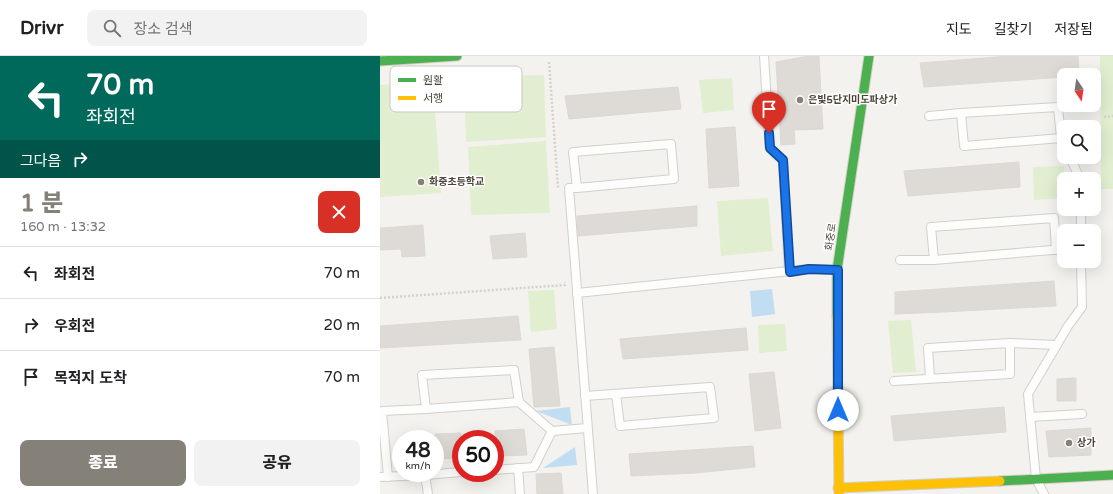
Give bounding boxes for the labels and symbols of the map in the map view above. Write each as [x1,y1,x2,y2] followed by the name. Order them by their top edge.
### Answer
[390,66,522,112] legend
[1057,68,1101,112] north arrow
[423,74,443,87] text: 원활
[423,92,443,105] text: 서행
[752,92,786,133] pin
[808,94,898,106] place label: 은빛5단지미도파상가
[795,95,805,105] marker: 은빛5단지미도파상가
[429,175,484,188] place label: 화중초등학교
[416,177,426,187] marker: 화중초등학교
[823,222,839,252] street label: 화중로
[817,389,859,431] position arrow
[452,430,504,482] speed limit sign: 50
[1077,437,1096,449] place label: 상가
[1064,438,1074,448] marker: 상가

